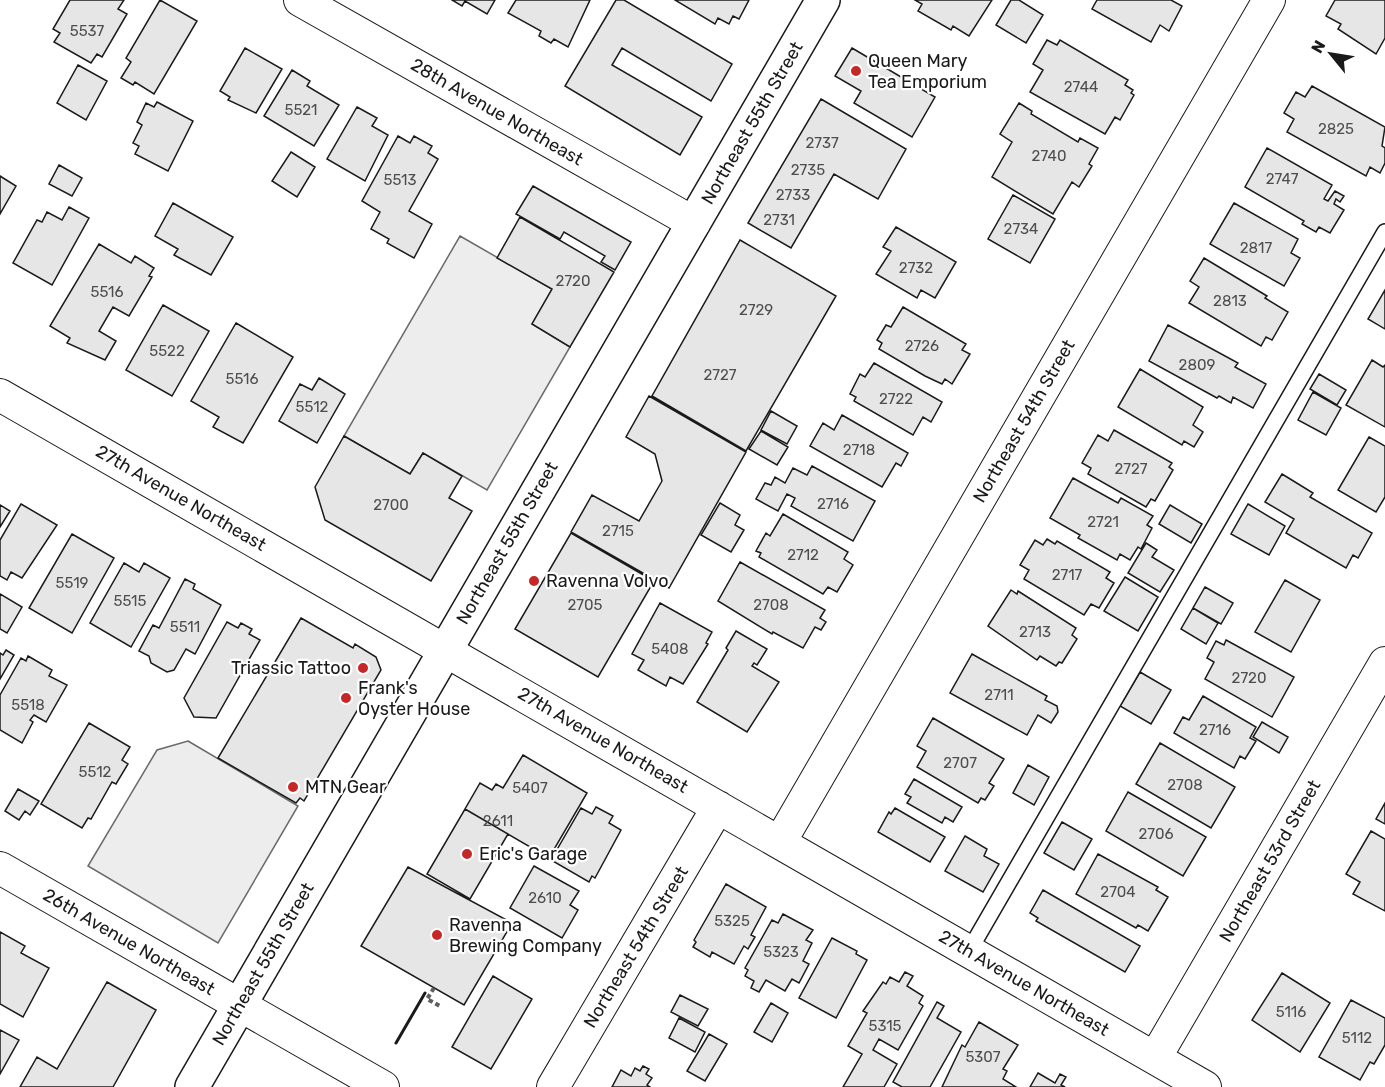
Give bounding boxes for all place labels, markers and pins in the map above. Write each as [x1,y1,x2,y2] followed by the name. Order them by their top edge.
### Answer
[868,50,987,93] place label: Queen Mary Tea Emporium
[849,64,863,78] marker: Queen Mary Tea Emporium
[546,570,668,592] place label: Ravenna Volvo
[527,574,541,588] marker: Ravenna Volvo
[231,657,351,679] place label: Triassic Tattoo
[356,661,370,675] marker: Triassic Tattoo
[358,677,470,720] place label: Frank's Oyster House
[339,691,353,705] marker: Frank's Oyster House
[305,776,386,798] place label: MTN Gear
[286,780,300,794] marker: MTN Gear
[479,843,587,865] place label: Eric's Garage
[460,847,474,861] marker: Eric's Garage
[449,914,602,957] place label: Ravenna Brewing Company
[430,928,444,942] marker: Ravenna Brewing Company

